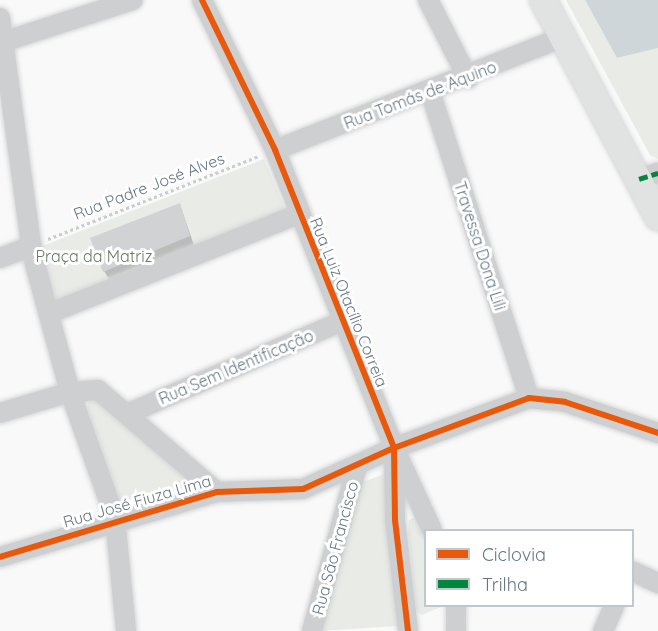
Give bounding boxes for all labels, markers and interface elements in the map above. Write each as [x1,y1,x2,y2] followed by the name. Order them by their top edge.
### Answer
[341,57,499,133] street label: Rua Tomás de Aquino
[71,148,227,224] street label: Rua Padre José Alves
[450,179,510,313] street label: Travessa Dona Lili
[306,214,392,390] street label: Rua Luiz Otacílio Correia
[36,246,152,266] park label: Praça da Matriz
[156,326,316,408] street label: Rua Sem Identificação
[61,471,213,531] street label: Rua José Fiuza Lima
[308,479,362,617] street label: Rua São Francisco
[424,529,634,607] legend
[482,543,546,566] text: Ciclovia
[482,573,528,596] text: Trilha

